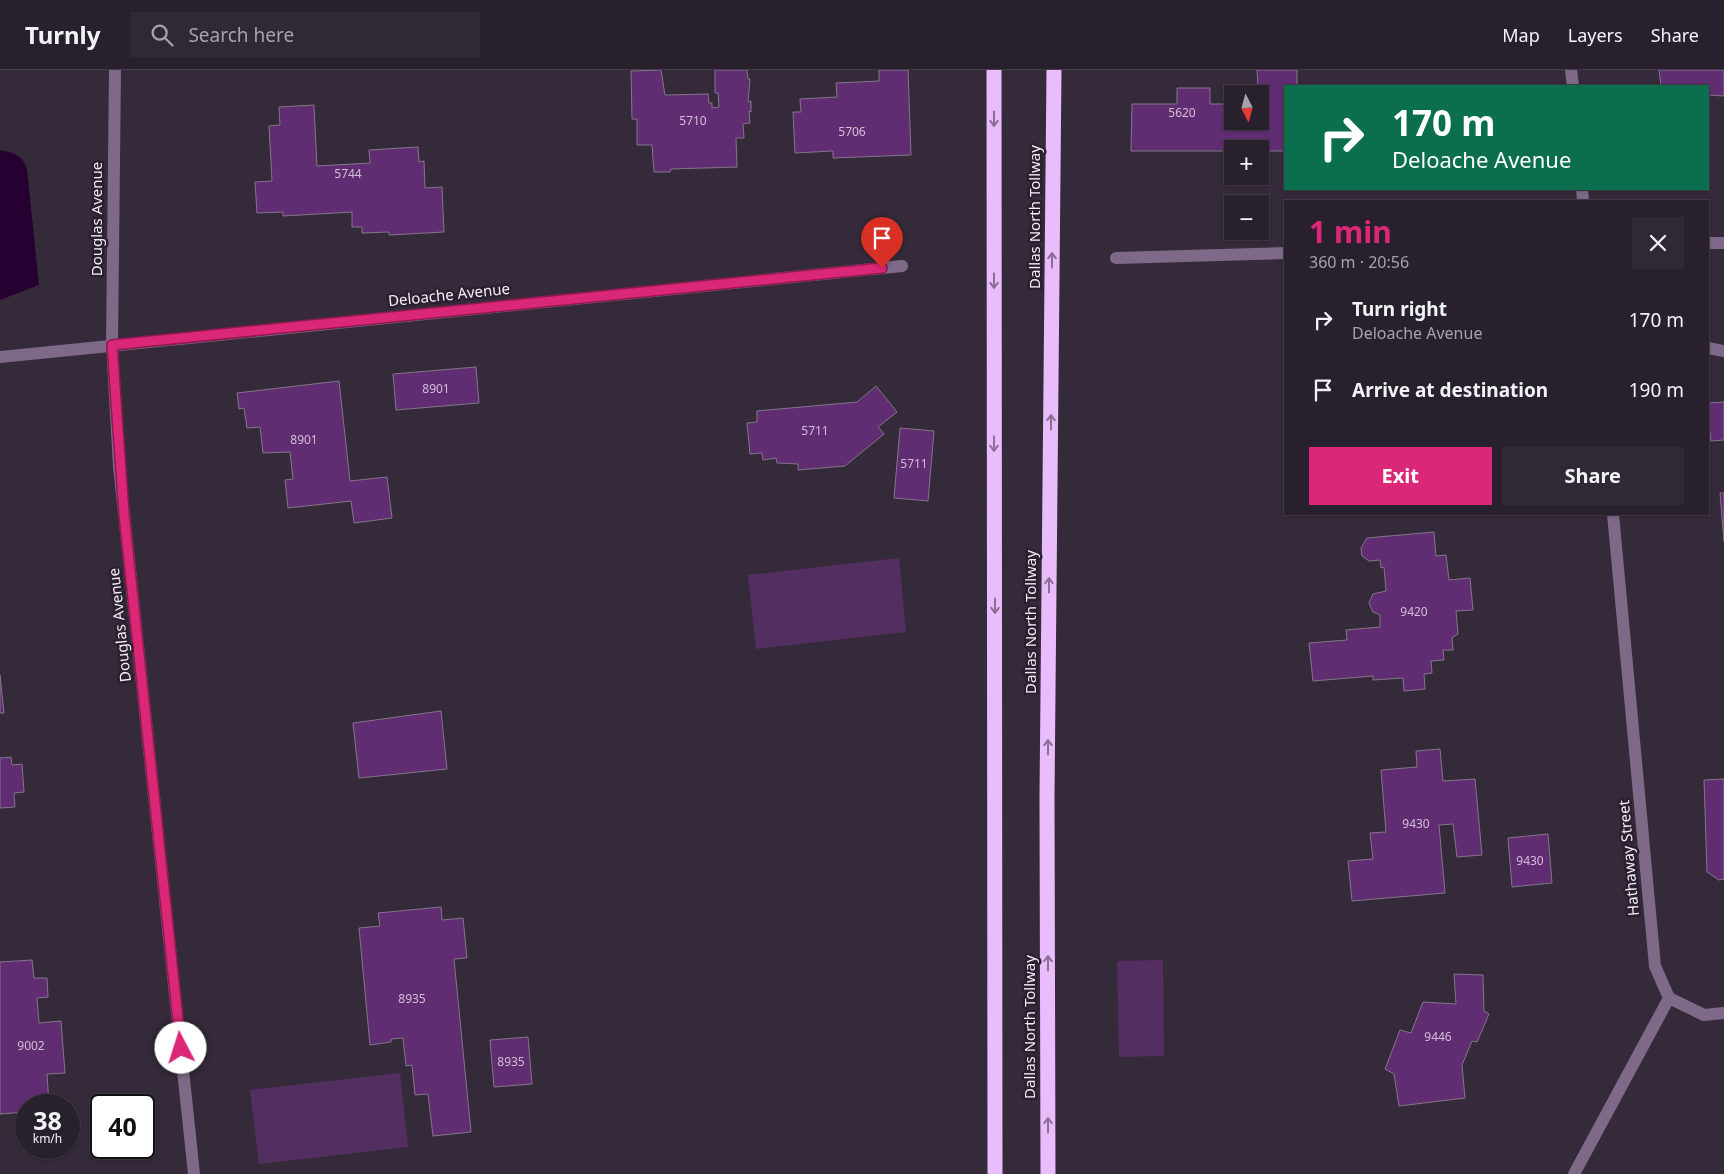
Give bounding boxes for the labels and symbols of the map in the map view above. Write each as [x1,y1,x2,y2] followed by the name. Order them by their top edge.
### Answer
[1224,85,1269,130] north arrow
[1168,104,1196,121] house number: 5620
[989,110,999,126] one-way arrow
[679,112,707,129] house number: 5710
[838,123,866,140] house number: 5706
[1024,145,1044,289] street label: Dallas North Tollway
[86,162,106,276] street label: Douglas Avenue
[334,165,362,182] house number: 5744
[861,217,903,268] pin
[1047,252,1057,268] one-way arrow
[989,272,999,289] one-way arrow
[387,278,511,310] street label: Deloache Avenue
[422,380,450,397] house number: 8901
[1046,415,1056,431] one-way arrow
[801,422,829,439] house number: 5711
[290,431,318,448] house number: 8901
[989,435,999,451] one-way arrow
[900,455,928,472] house number: 5711
[1020,550,1040,694] street label: Dallas North Tollway
[103,567,135,683] street label: Douglas Avenue
[1044,577,1054,594] one-way arrow
[990,598,1000,614] one-way arrow
[1400,603,1428,620] house number: 9420
[1043,740,1053,756] one-way arrow
[1613,799,1643,917] street label: Hathaway Street
[1402,815,1430,832] house number: 9430
[1516,852,1544,869] house number: 9430
[1019,955,1039,1099] street label: Dallas North Tollway
[1043,955,1053,972] one-way arrow
[398,990,426,1007] house number: 8935
[154,1021,206,1073] position arrow
[1424,1028,1452,1045] house number: 9446
[17,1037,45,1054] house number: 9002
[497,1053,525,1070] house number: 8935
[90,1094,155,1159] speed limit sign: 40
[1043,1118,1053,1134] one-way arrow

